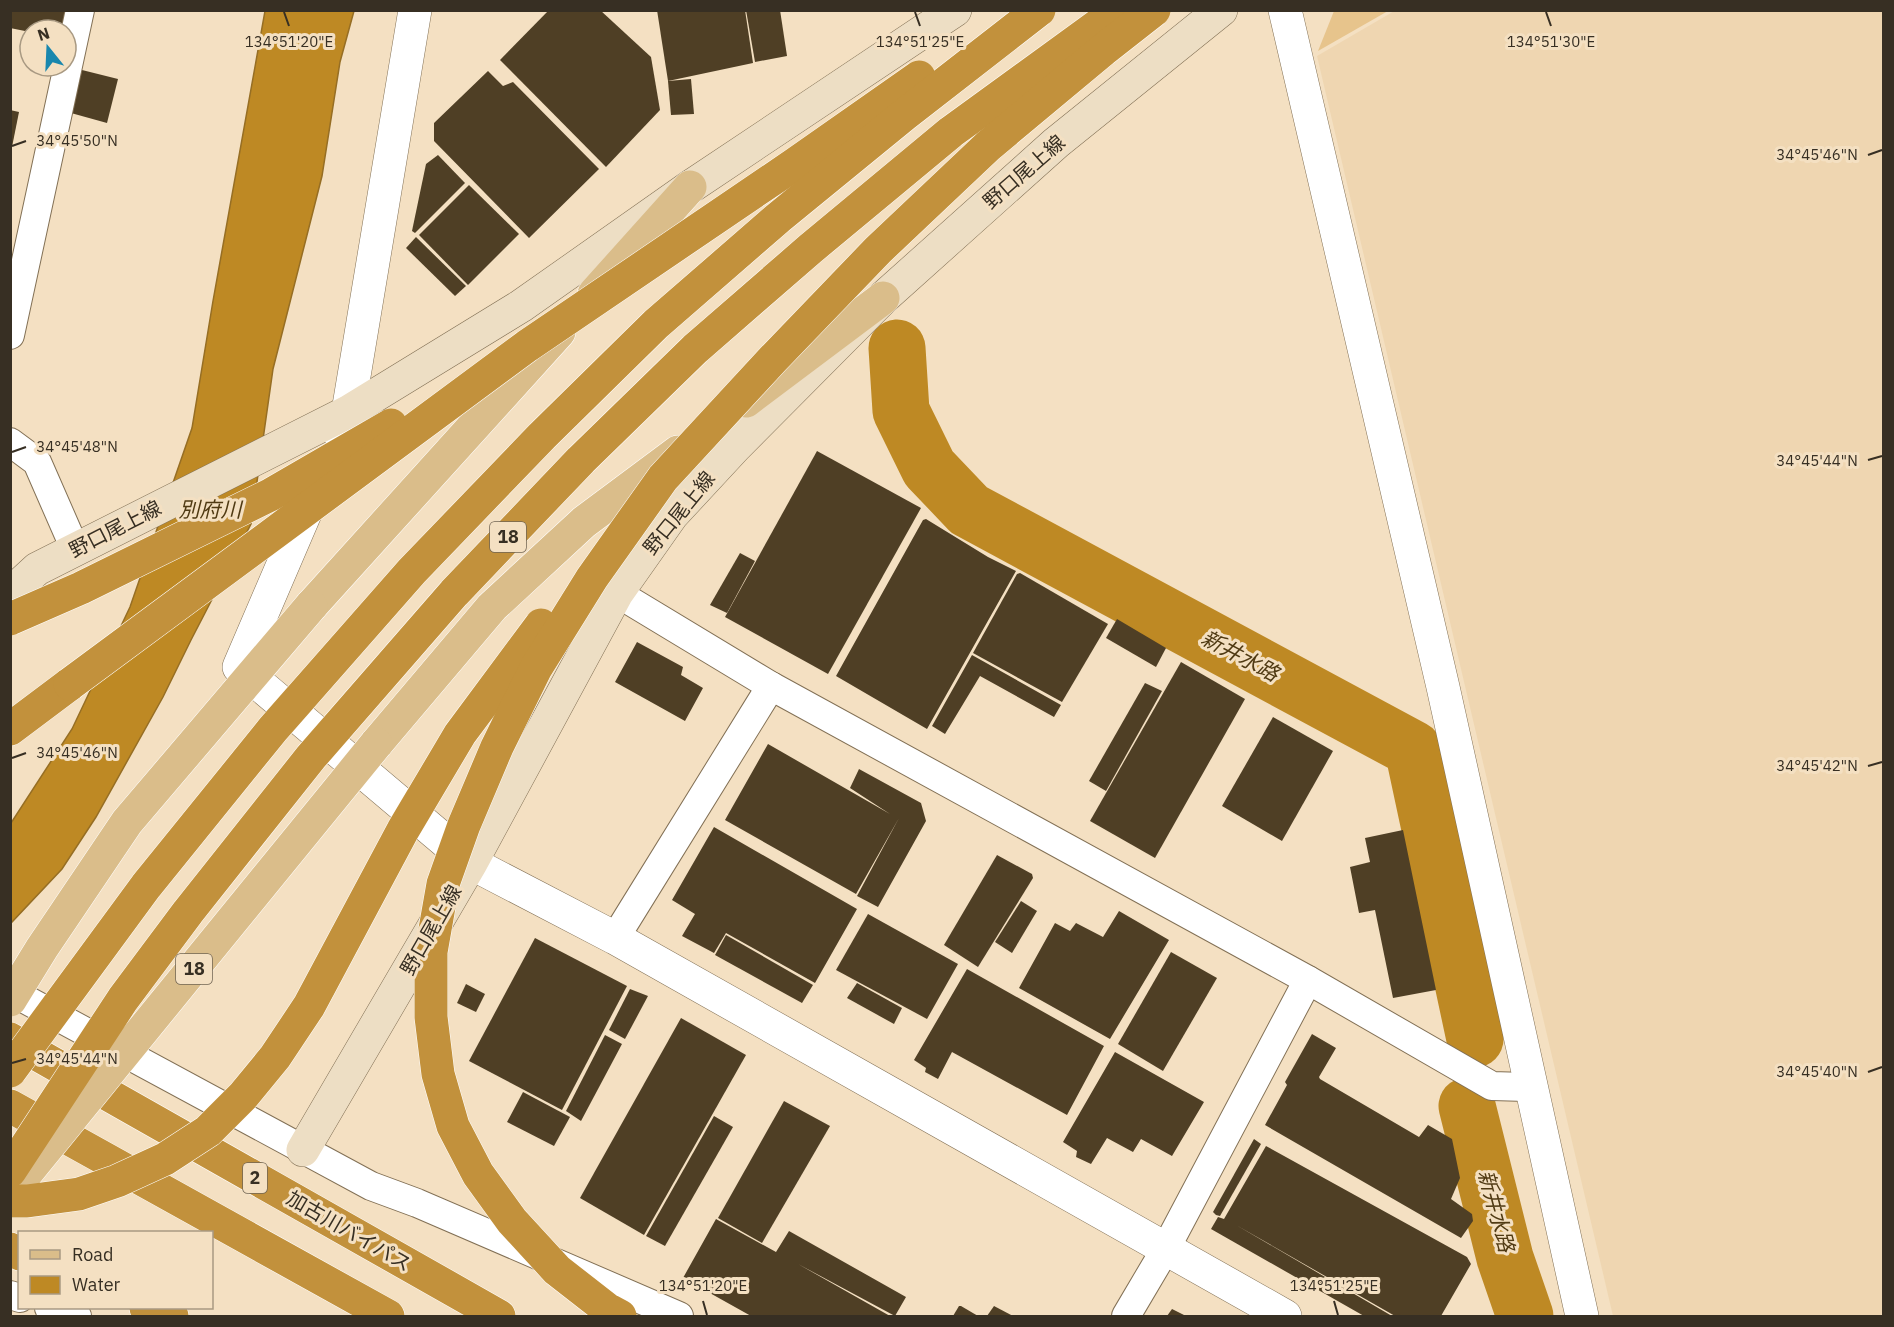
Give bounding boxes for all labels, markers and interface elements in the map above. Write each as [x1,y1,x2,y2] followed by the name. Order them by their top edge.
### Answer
[18,18,78,78] north arrow
[35,22,52,45] text: N
[245,32,333,51] text: 134°51'20"E
[876,32,964,51] text: 134°51'25"E
[1507,32,1595,51] text: 134°51'30"E
[977,129,1070,215] street label: 野口尾上線
[36,131,118,150] text: 34°45'50"N
[1776,145,1858,164] text: 34°45'46"N
[36,437,118,456] text: 34°45'48"N
[1776,451,1858,470] text: 34°45'44"N
[637,465,721,560] street label: 野口尾上線
[64,494,165,563] street label: 野口尾上線
[179,495,243,523] water label: 別府川
[490,522,526,552] road number: 18
[1197,623,1286,688] water label: 新井水路
[36,743,118,762] text: 34°45'46"N
[1776,756,1858,775] text: 34°45'42"N
[394,880,467,980] street label: 野口尾上線
[176,954,212,984] road number: 18
[36,1049,118,1068] text: 34°45'44"N
[1776,1062,1858,1081] text: 34°45'40"N
[243,1163,267,1193] road number: 2
[1473,1167,1522,1257] water label: 新井水路
[282,1184,416,1277] street label: 加古川バイパス
[18,1231,213,1309] legend
[72,1243,113,1266] text: Road
[72,1273,121,1296] text: Water
[659,1276,747,1295] text: 134°51'20"E
[1290,1276,1378,1295] text: 134°51'25"E

